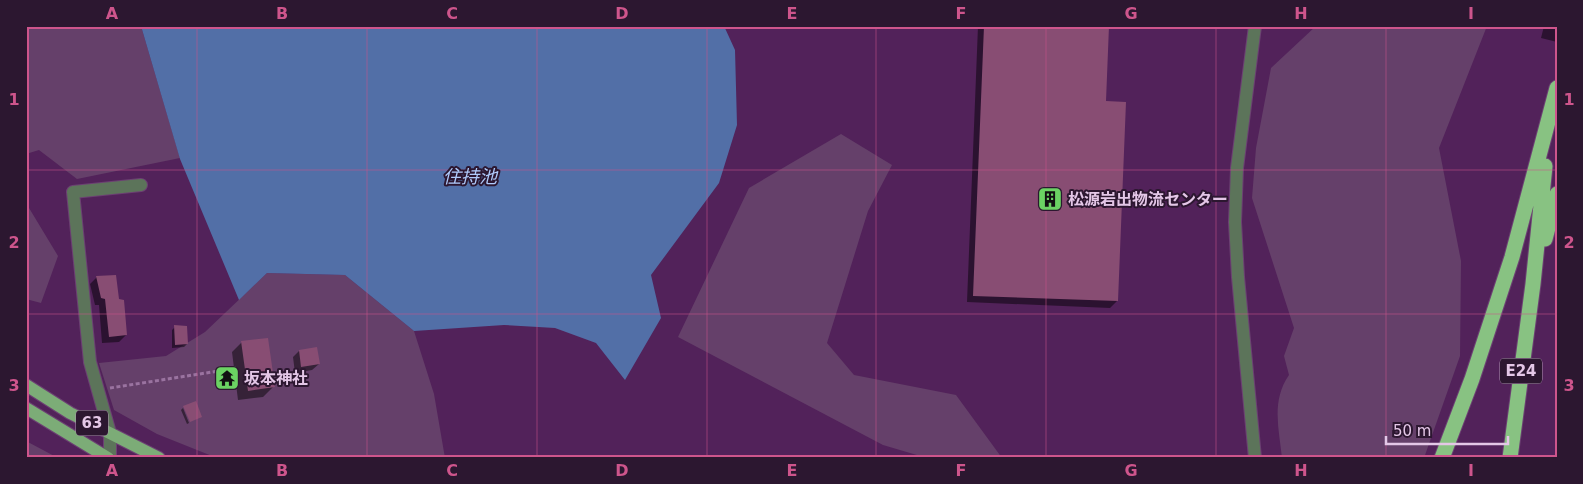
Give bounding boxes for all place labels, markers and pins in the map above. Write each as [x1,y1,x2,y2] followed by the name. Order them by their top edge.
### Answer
[1037,186,1063,212] building icon: 松源岩出物流センター
[1068,190,1228,209] place label: 松源岩出物流センター
[214,365,240,391] temple icon: 坂本神社
[244,369,308,388] place label: 坂本神社

